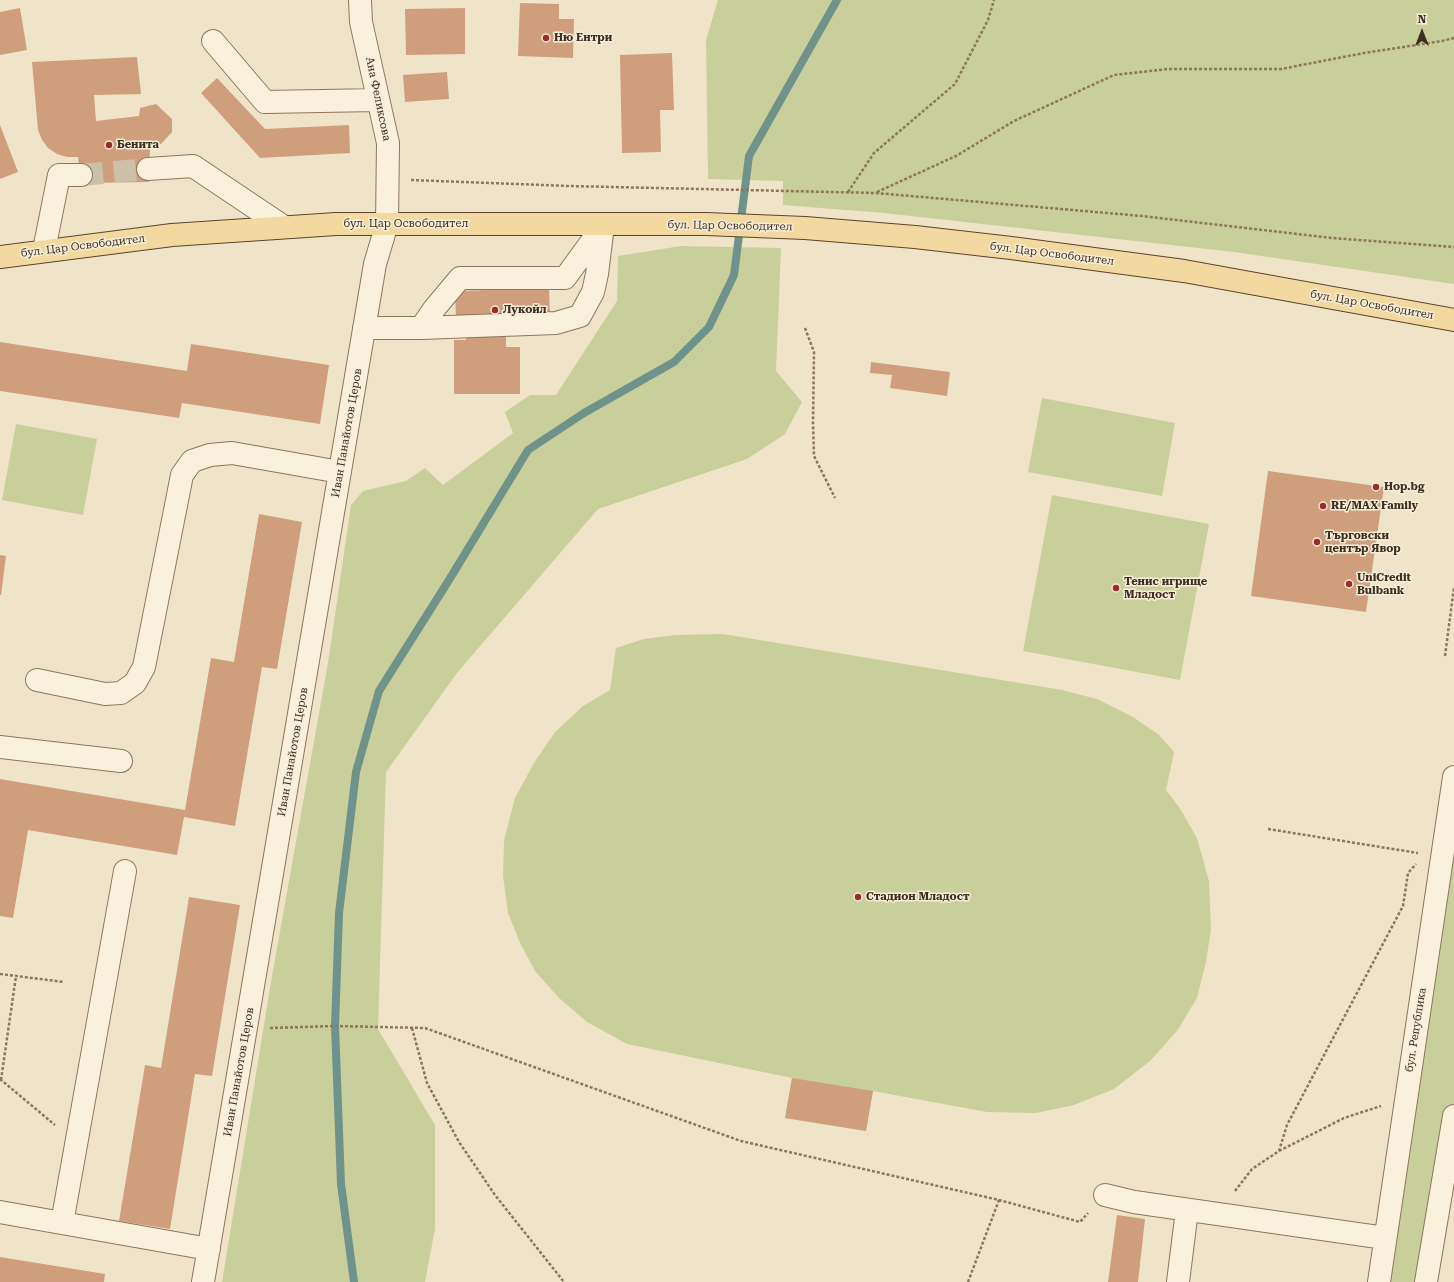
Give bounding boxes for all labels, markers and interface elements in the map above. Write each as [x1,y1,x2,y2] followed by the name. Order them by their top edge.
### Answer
[1402,12,1442,52] north arrow
[1418,13,1426,26] text: N
[554,31,612,45] place label: Ню Ентри
[541,33,551,43] marker: Ню Ентри
[363,56,393,142] street label: Ана Феликсова
[117,138,159,152] place label: Бенита
[104,140,114,150] marker: Бенита
[343,217,469,231] street label: бул. Цар Освободител
[667,218,793,234] street label: бул. Цар Освободител
[20,232,146,260] street label: бул. Цар Освободител
[989,240,1115,268] street label: бул. Цар Освободител
[1309,288,1435,322] street label: бул. Цар Освободител
[503,303,547,317] place label: Лукойл
[490,305,500,315] marker: Лукойл
[329,367,365,499] street label: Иван Панайотов Церов
[1384,480,1425,494] place label: Hop.bg
[1371,482,1381,492] marker: Hop.bg
[1331,499,1418,513] place label: RE/MAX Family
[1318,501,1328,511] marker: RE/MAX Family
[1325,529,1401,555] place label: Търговски център Явор
[1312,537,1322,547] marker: Търговски център Явор
[1357,571,1411,597] place label: UniCredit Bulbank
[1124,575,1207,601] place label: Тенис игрище Младост
[1344,579,1354,589] marker: UniCredit Bulbank
[1111,583,1121,593] marker: Тенис игрище Младост
[275,686,311,818] street label: Иван Панайотов Церов
[866,890,970,904] place label: Стадион Младост
[853,892,863,902] marker: Стадион Младост
[1403,987,1429,1073] street label: бул. Република
[221,1006,257,1138] street label: Иван Панайотов Церов

